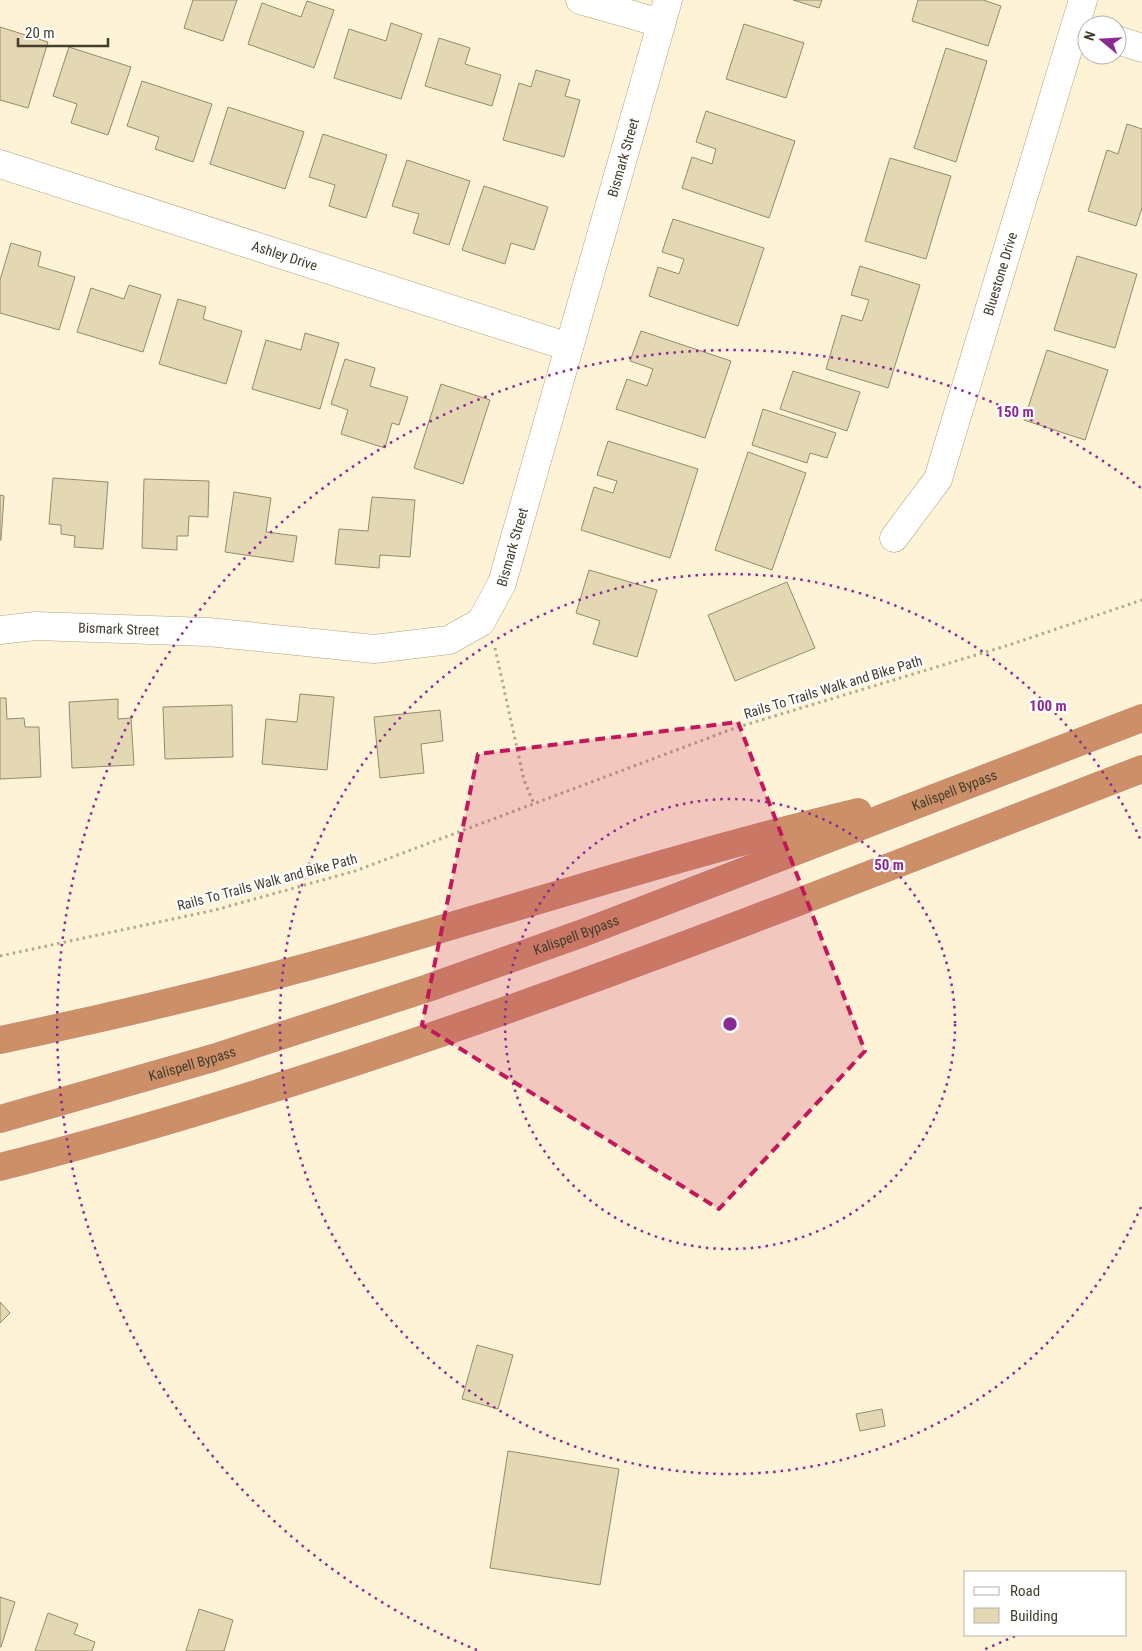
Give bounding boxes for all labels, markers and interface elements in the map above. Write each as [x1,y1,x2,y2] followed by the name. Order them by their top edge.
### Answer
[18,15,108,47] scale bar
[1077,15,1127,65] north arrow
[25,24,55,42] text: 20 m
[1081,29,1099,43] text: N
[604,116,642,199] street label: Bismark Street
[980,230,1020,317] street label: Bluestone Drive
[250,238,320,274] street label: Ashley Drive
[996,403,1034,421] text: 150 m
[493,506,531,588] street label: Bismark Street
[78,619,160,638] street label: Bismark Street
[742,652,924,722] street label: Rails To Trails Walk and Bike Path
[1029,697,1067,715] text: 100 m
[909,767,999,814] street label: Kalispell Bypass
[175,850,359,914] street label: Rails To Trails Walk and Bike Path
[874,856,904,874] text: 50 m
[531,912,621,958] street label: Kalispell Bypass
[721,1015,739,1033] centre of rings
[147,1043,238,1084] street label: Kalispell Bypass
[964,1571,1127,1636] legend
[1010,1582,1040,1600] text: Road
[1010,1607,1058,1625] text: Building

